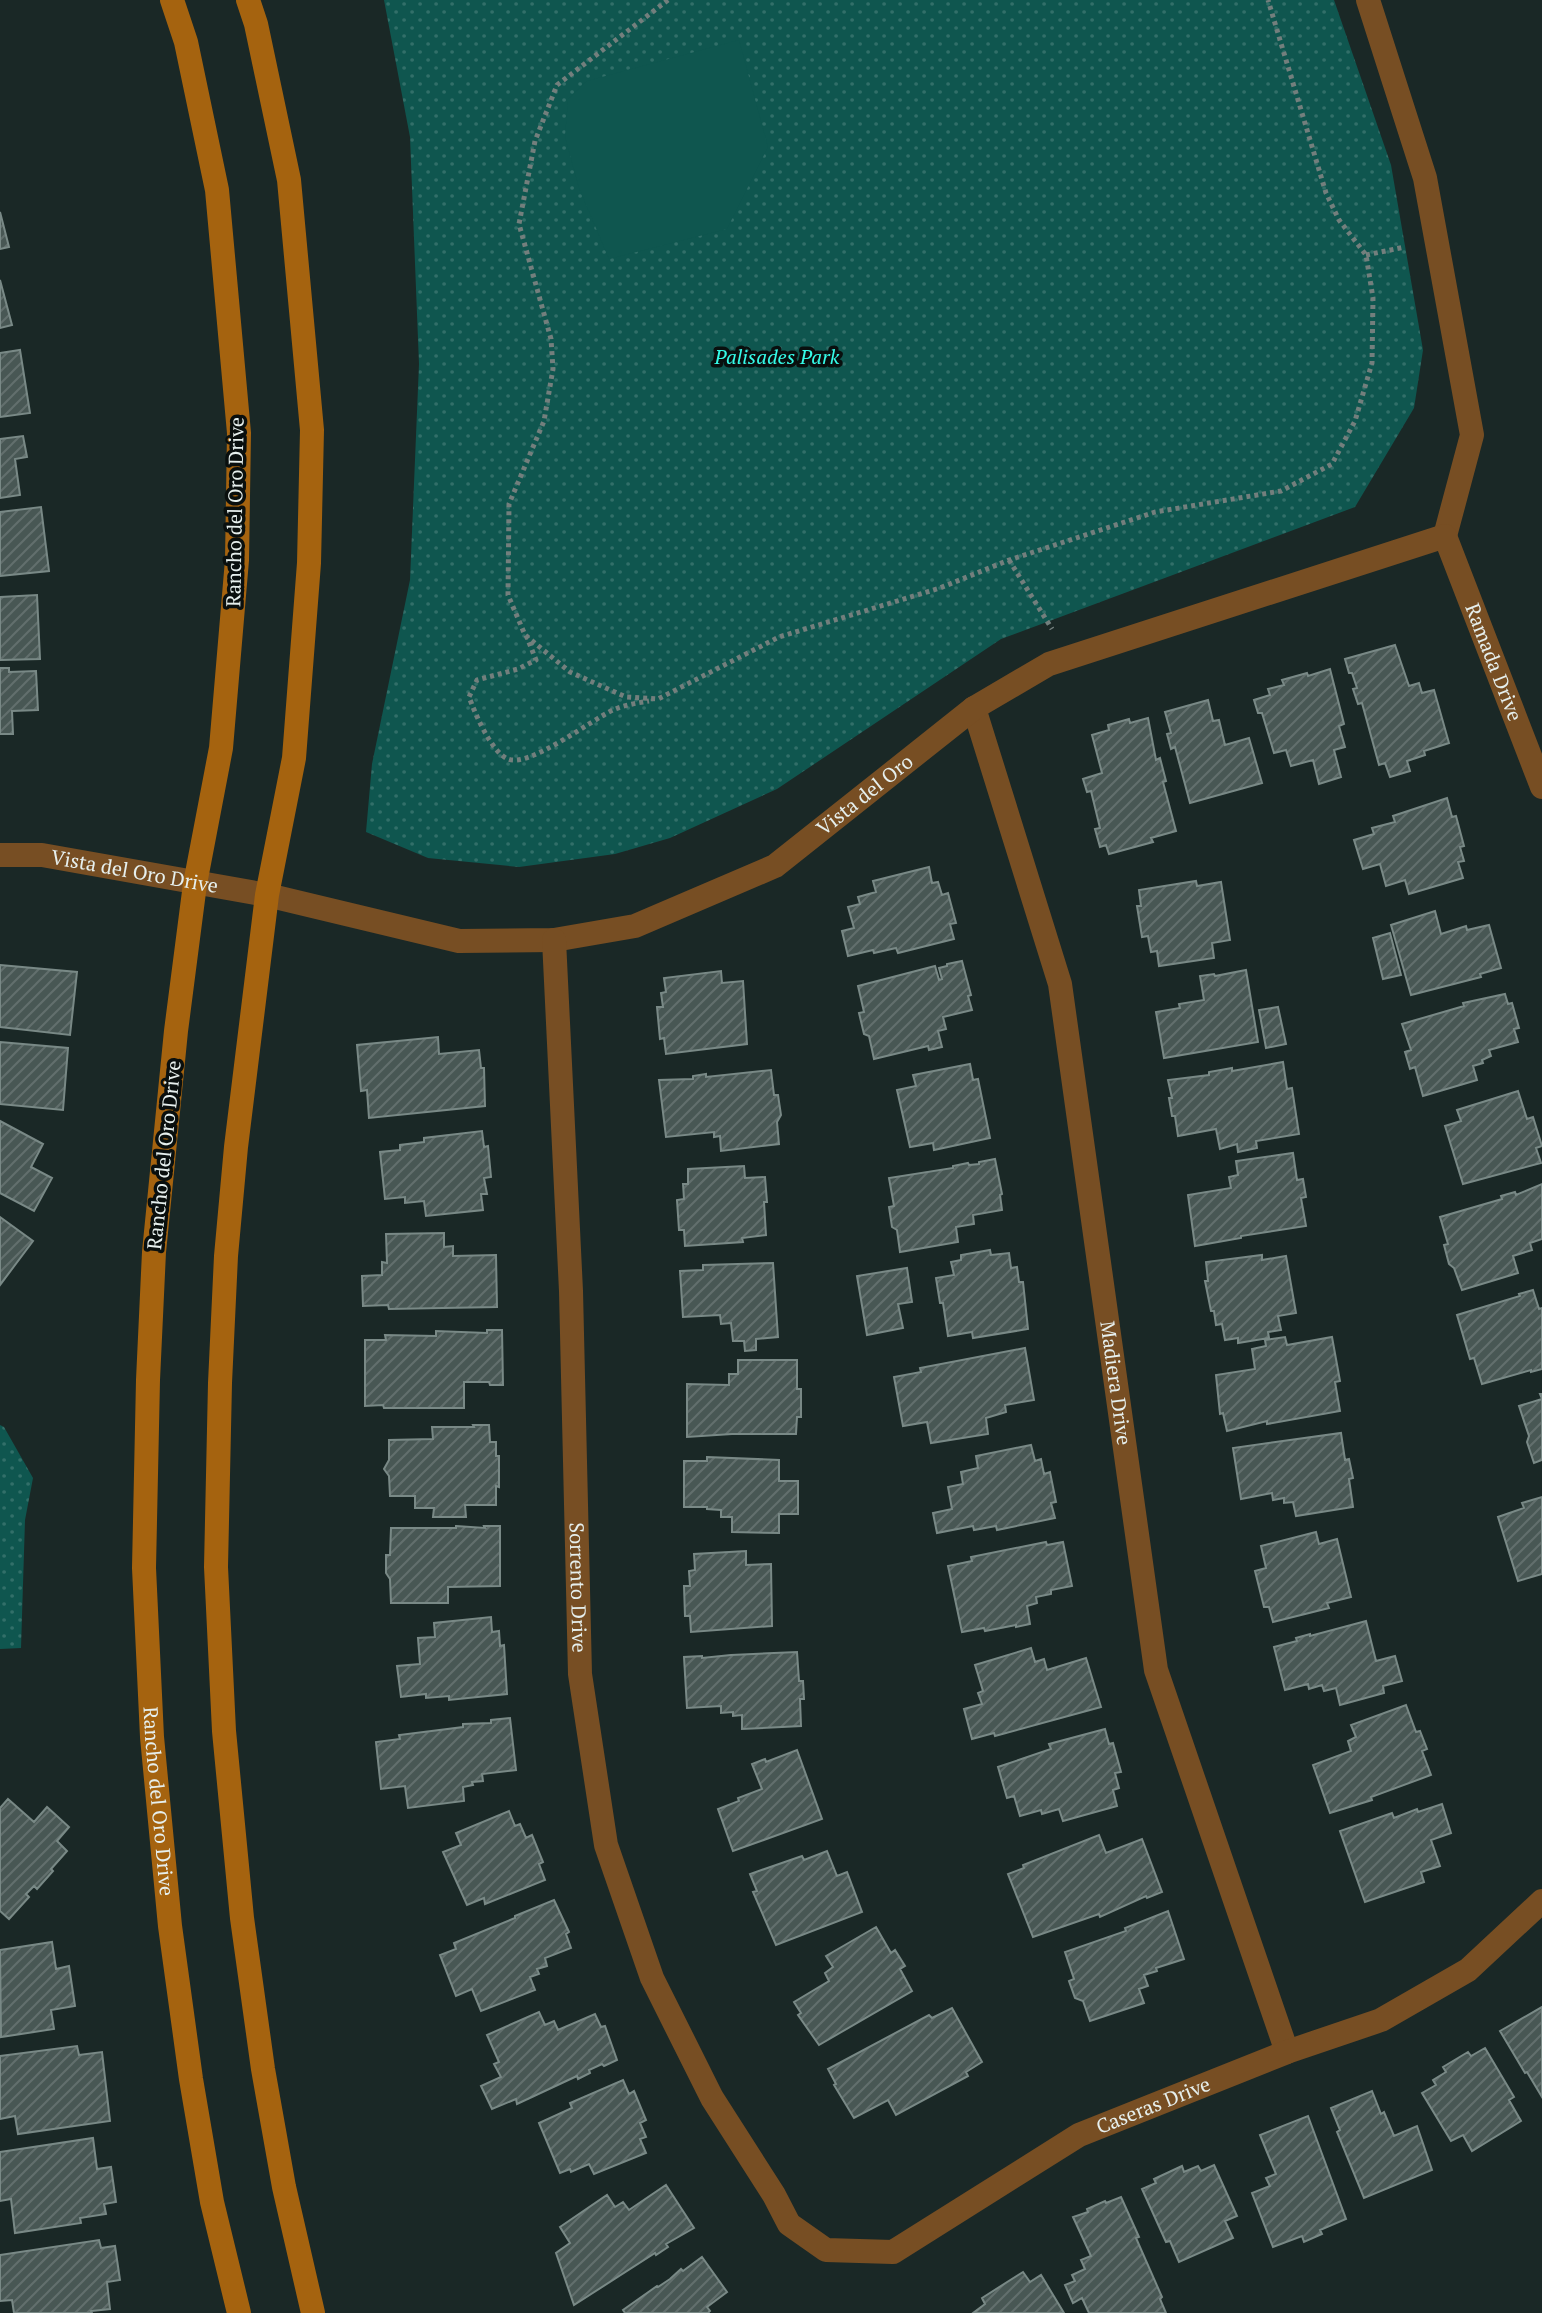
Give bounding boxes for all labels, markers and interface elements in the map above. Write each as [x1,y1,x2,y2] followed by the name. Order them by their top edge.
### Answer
[714,343,840,370] park label: Palisades Park
[219,417,250,607] street label: Rancho del Oro Drive
[1459,599,1529,725] street label: Ramada Drive
[810,748,918,841] street label: Vista del Oro
[49,843,220,899] street label: Vista del Oro Drive
[140,1059,187,1251] street label: Rancho del Oro Drive
[1094,1319,1138,1447] street label: Madiera Drive
[563,1522,593,1653] street label: Sorrento Drive
[138,1706,181,1897] street label: Rancho del Oro Drive
[1092,2070,1214,2140] street label: Caseras Drive

